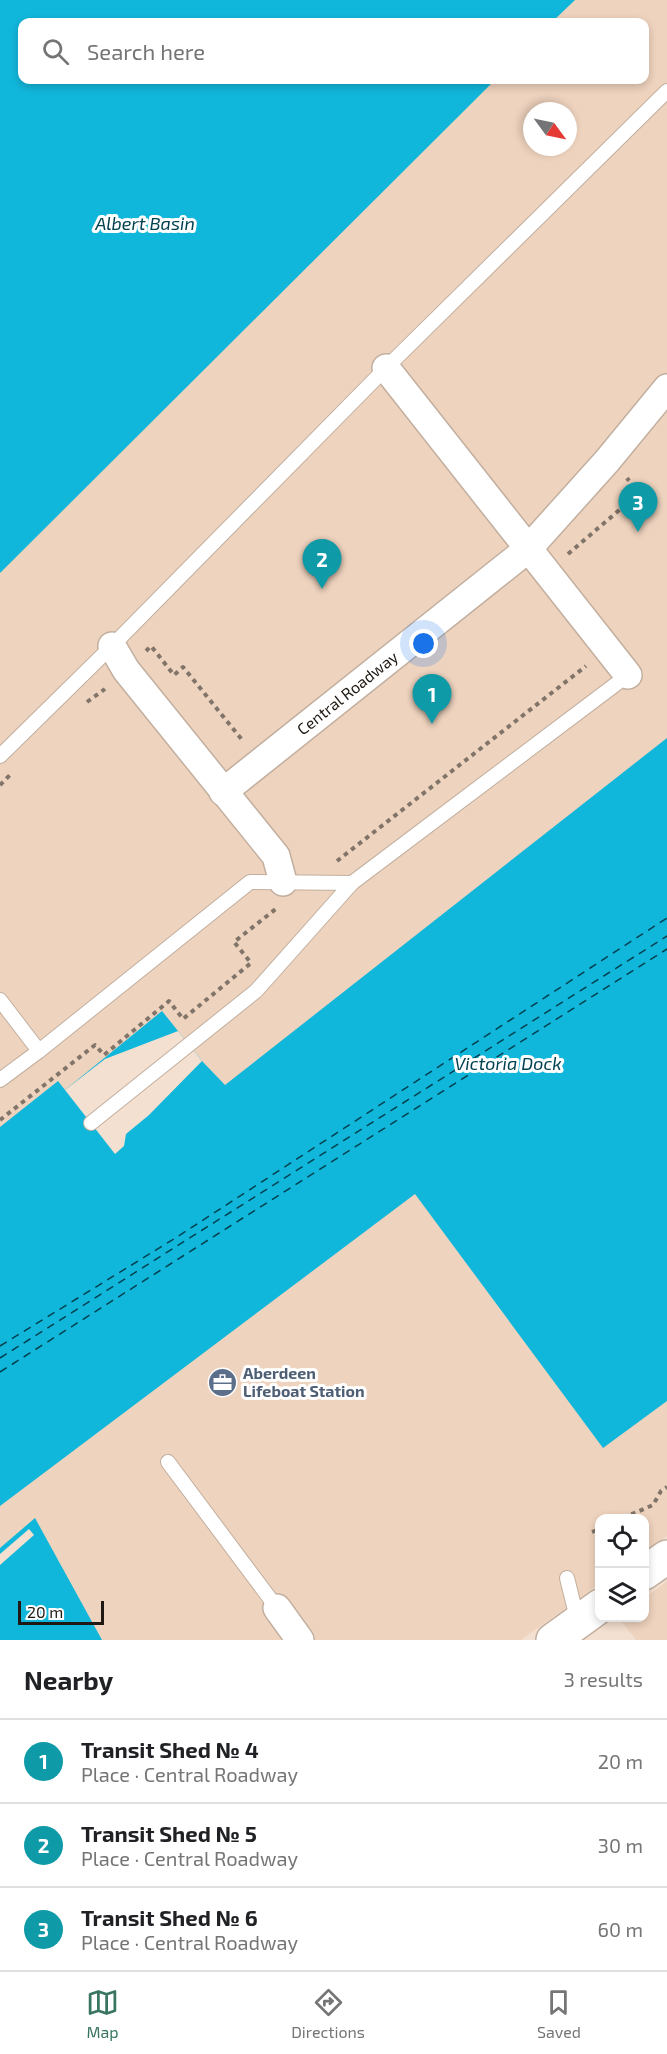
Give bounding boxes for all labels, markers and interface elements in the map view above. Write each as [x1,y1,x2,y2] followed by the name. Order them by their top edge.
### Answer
[18,18,649,84] search box
[39,35,72,68] icon: search
[87,38,205,64] text: Search here
[523,102,577,156] north arrow
[94,212,195,234] water label: Albert Basin
[618,482,658,532] pin: 3
[302,540,342,589] pin: 2
[409,629,438,658] your location
[293,646,402,738] street label: Central Roadway
[412,674,452,724] pin: 1
[454,1052,562,1074] water label: Victoria Dock
[243,1363,365,1400] place label: Aberdeen Lifeboat Station
[206,1366,238,1398] office icon: Aberdeen Lifeboat Station
[595,1514,649,1622] map controls
[595,1514,649,1568] button: locate
[595,1568,649,1622] button: layers
[18,1598,104,1626] scale bar
[27,1602,63,1621] text: 20 m
[24,1664,113,1695] text: Nearby
[564,1667,643,1691] text: 3 results
[81,1736,259,1762] text: Transit Shed № 4
[39,1749,48,1773] text: 1
[598,1749,643,1773] text: 20 m
[81,1762,298,1786] text: Place · Central Roadway
[81,1820,257,1846] text: Transit Shed № 5
[38,1833,49,1857] text: 2
[598,1833,643,1857] text: 30 m
[81,1846,298,1870] text: Place · Central Roadway
[81,1904,258,1930] text: Transit Shed № 6
[38,1917,49,1941] text: 3
[598,1917,643,1941] text: 60 m
[81,1930,298,1954] text: Place · Central Roadway
[86,1986,119,2041] tab: Map
[291,1986,365,2041] tab: Directions
[537,1986,581,2041] tab: Saved

